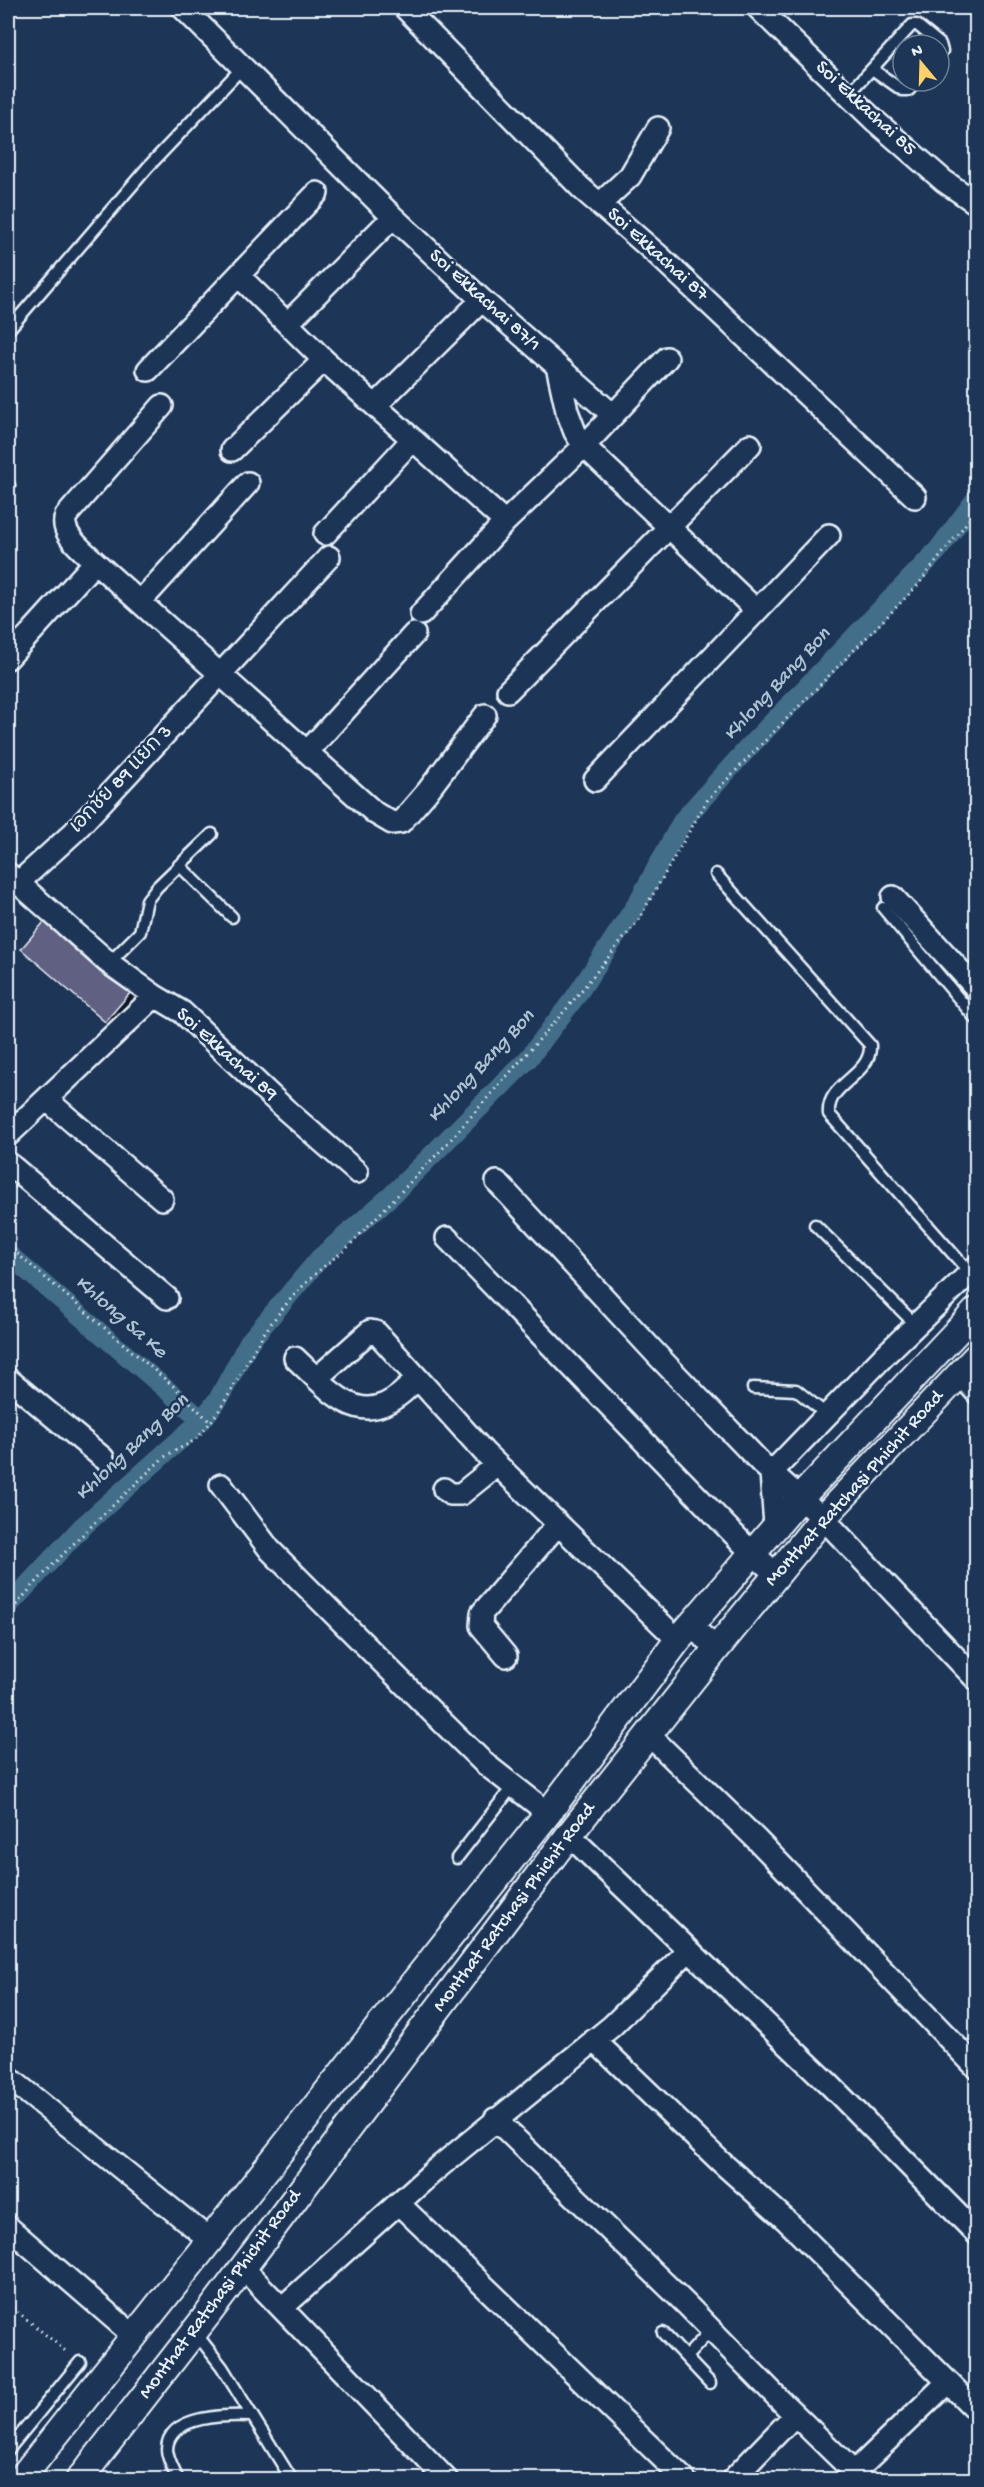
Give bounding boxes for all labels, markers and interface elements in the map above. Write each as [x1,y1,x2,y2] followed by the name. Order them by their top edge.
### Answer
[891,33,951,93] north arrow
[909,41,926,63] text: N
[810,56,920,162] street label: Soi Ekkachai 85
[601,203,713,307] street label: Soi Ekkachai 87
[424,245,544,357] street label: Soi Ekkachai 87/1
[719,622,838,747] water label: Khlong Bang Bon
[64,719,178,839] street label: เอกชัย 89 แยก 3
[170,1003,282,1107] street label: Soi Ekkachai 89
[423,1004,542,1129] water label: Khlong Bang Bon
[69,1271,172,1366] water label: Khlong Sa Ke
[761,1384,951,1592] street label: Monthat Ratchasi Phichit Road
[71,1388,196,1507] water label: Khlong Bang Bon
[429,1797,603,2017] street label: Monthat Ratchasi Phichit Road
[135,2184,309,2404] street label: Monthat Ratchasi Phichit Road

